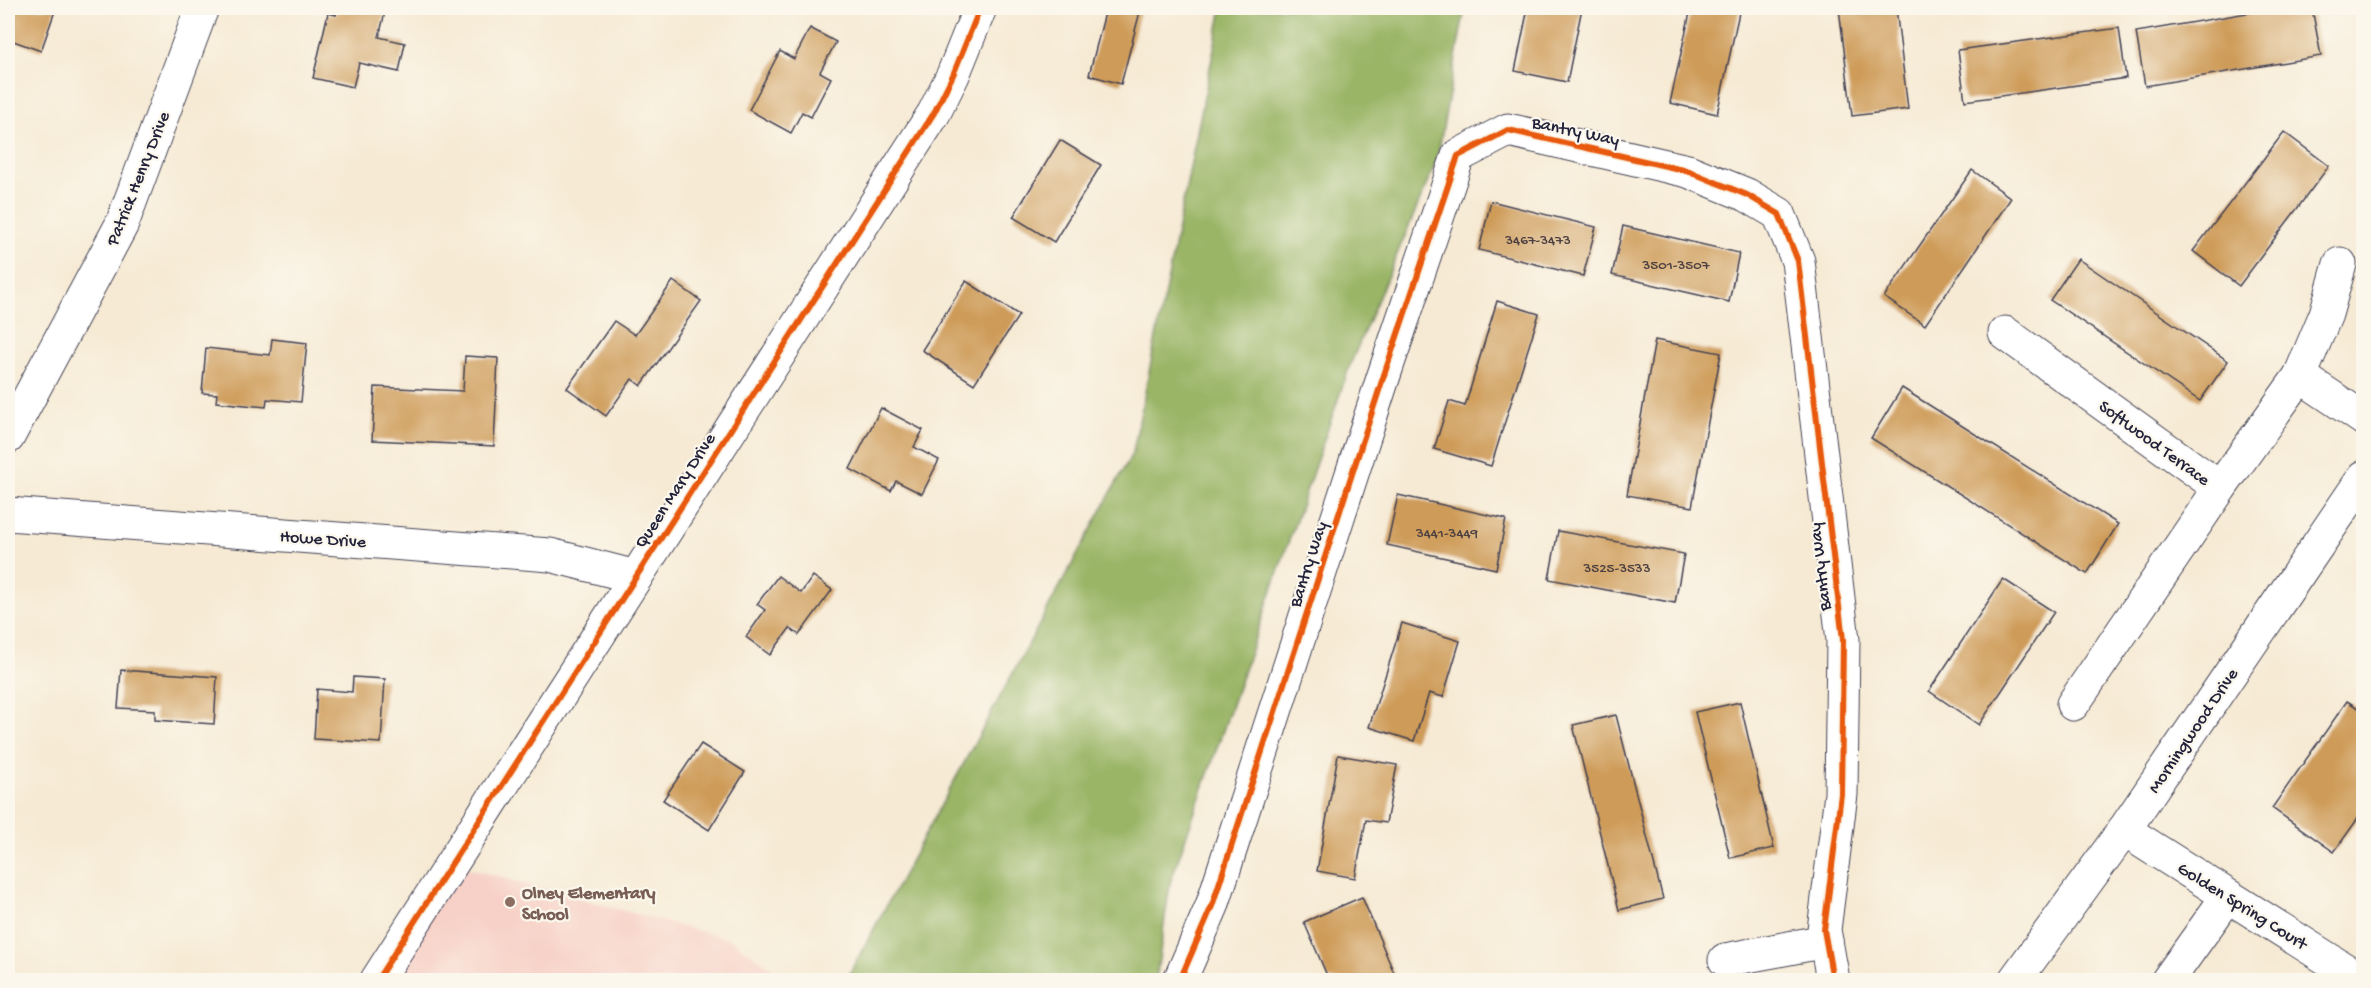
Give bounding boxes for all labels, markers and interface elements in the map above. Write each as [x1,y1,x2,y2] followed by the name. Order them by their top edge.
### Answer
[102,108,176,250] street label: Patrick Henry Drive
[1529,113,1621,152] street label: Bantry Way
[1504,232,1571,250] house number: 3467-3473
[1642,257,1711,275] house number: 3501-3507
[2094,397,2214,492] street label: Softwood Terrace
[631,429,722,553] street label: Queen Mary Drive
[1285,519,1333,611] street label: Bantry Way
[1806,521,1837,613] street label: Bantry Way
[1415,525,1479,543] house number: 3441-3449
[279,527,367,554] street label: Howe Drive
[1583,560,1651,578] house number: 3525-3533
[2145,664,2244,798] street label: Morningwood Drive
[2173,859,2312,956] street label: Golden Spring Court
[522,884,656,926] place label: Olney Elementary School
[503,895,517,909] marker: Olney Elementary School

